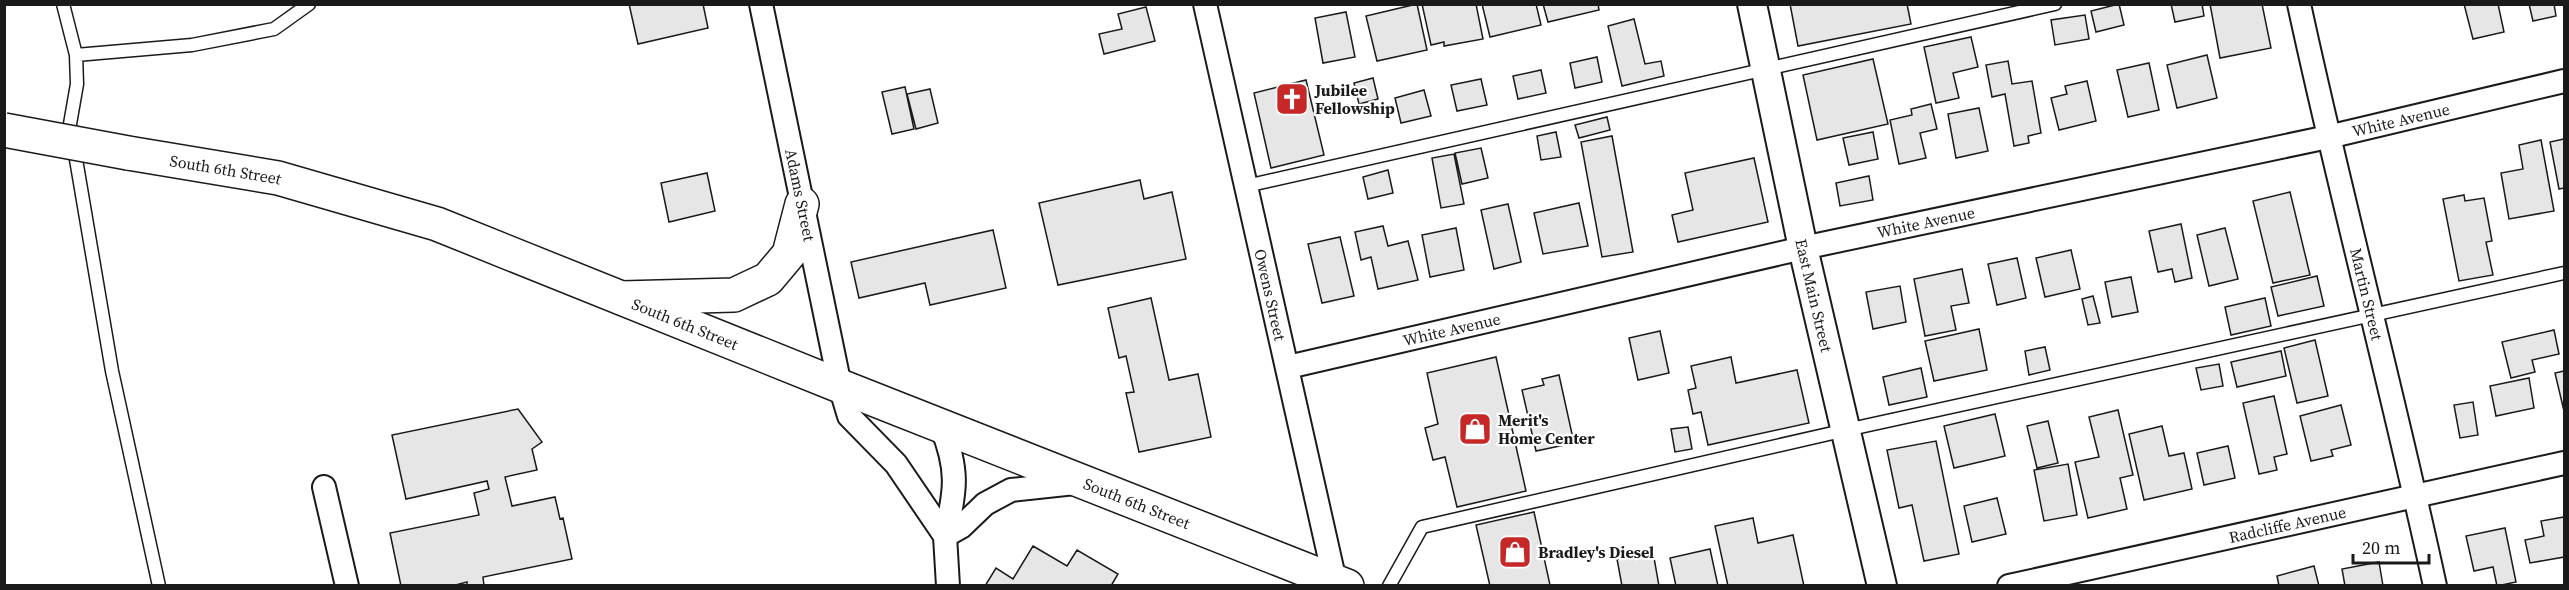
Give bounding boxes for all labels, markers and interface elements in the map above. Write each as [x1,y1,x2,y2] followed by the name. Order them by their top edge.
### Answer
[1314,79,1395,119] place label: Jubilee Fellowship
[1274,81,1310,117] church icon: Jubilee Fellowship
[2350,98,2452,142] street label: White Avenue
[780,147,821,244] street label: Adams Street
[168,149,285,190] street label: South 6th Street
[1875,201,1977,243] street label: White Avenue
[1790,237,1838,355] street label: East Main Street
[2345,246,2389,343] street label: Martin Street
[1249,247,1292,343] street label: Owens Street
[629,293,742,355] street label: South 6th Street
[1401,307,1503,351] street label: White Avenue
[1498,409,1595,449] place label: Merit's Home Center
[1457,411,1493,447] shop icon: Merit's Home Center
[1080,472,1194,534] street label: South 6th Street
[2226,501,2348,548] street label: Radcliffe Avenue
[2353,527,2430,565] scale bar
[1497,534,1533,570] shop icon: Bradley's Diesel
[2362,535,2400,560] text: 20 m
[1538,541,1654,563] place label: Bradley's Diesel

